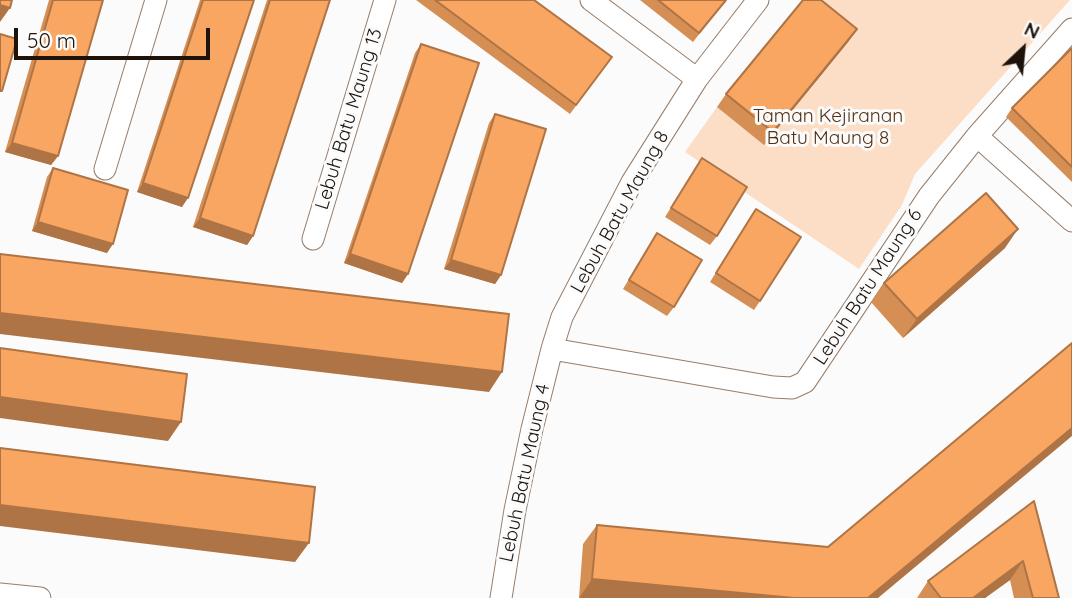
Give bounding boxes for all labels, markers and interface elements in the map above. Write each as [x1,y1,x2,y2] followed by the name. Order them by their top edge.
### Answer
[18,14,214,58] scale bar
[988,14,1058,84] north arrow
[1021,16,1044,44] text: N
[311,26,387,212] street label: Lebuh Batu Maung 13
[27,27,76,53] text: 50 m
[753,105,903,149] park label: Taman Kejiranan Batu Maung 8
[566,127,674,297] street label: Lebuh Batu Maung 8
[809,205,927,369] street label: Lebuh Batu Maung 6
[495,382,555,564] street label: Lebuh Batu Maung 4

